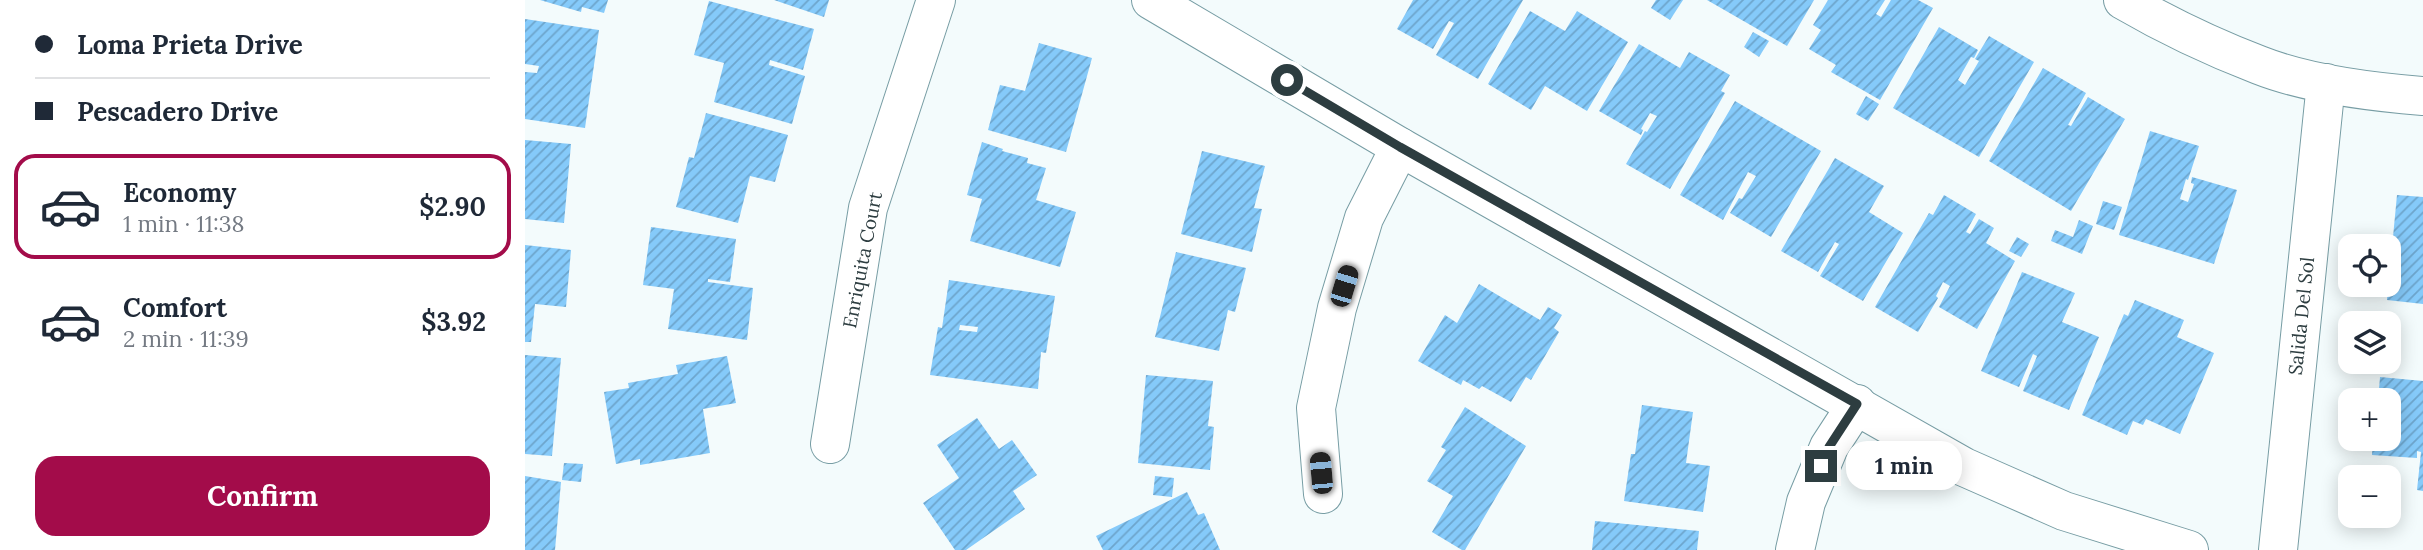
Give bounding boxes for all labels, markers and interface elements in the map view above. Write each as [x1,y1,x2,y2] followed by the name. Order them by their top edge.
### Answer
[77,28,303,61] text: Loma Prieta Drive
[1271,64,1303,96] route start
[77,95,278,128] text: Pescadero Drive
[39,175,102,238] icon: car
[123,176,236,209] text: Economy
[837,189,887,330] street label: Enriquita Court
[419,190,486,223] text: $2.90
[123,209,245,238] text: 1 min · 11:38
[2338,234,2401,528] map controls
[2338,234,2401,297] button: locate
[2283,256,2319,376] street label: Salida Del Sol
[1328,263,1361,309] car
[39,290,102,353] icon: car
[123,291,227,324] text: Comfort
[421,305,486,338] text: $3.92
[2338,311,2401,374] button: layers
[123,324,249,353] text: 2 min · 11:39
[2338,388,2401,451] button: +
[1845,442,1961,490] callout: 1 min
[1805,450,1837,482] route end
[1309,451,1334,495] car
[1875,451,1933,480] text: 1 min
[35,456,490,536] button: Confirm
[2338,465,2401,528] button: −

